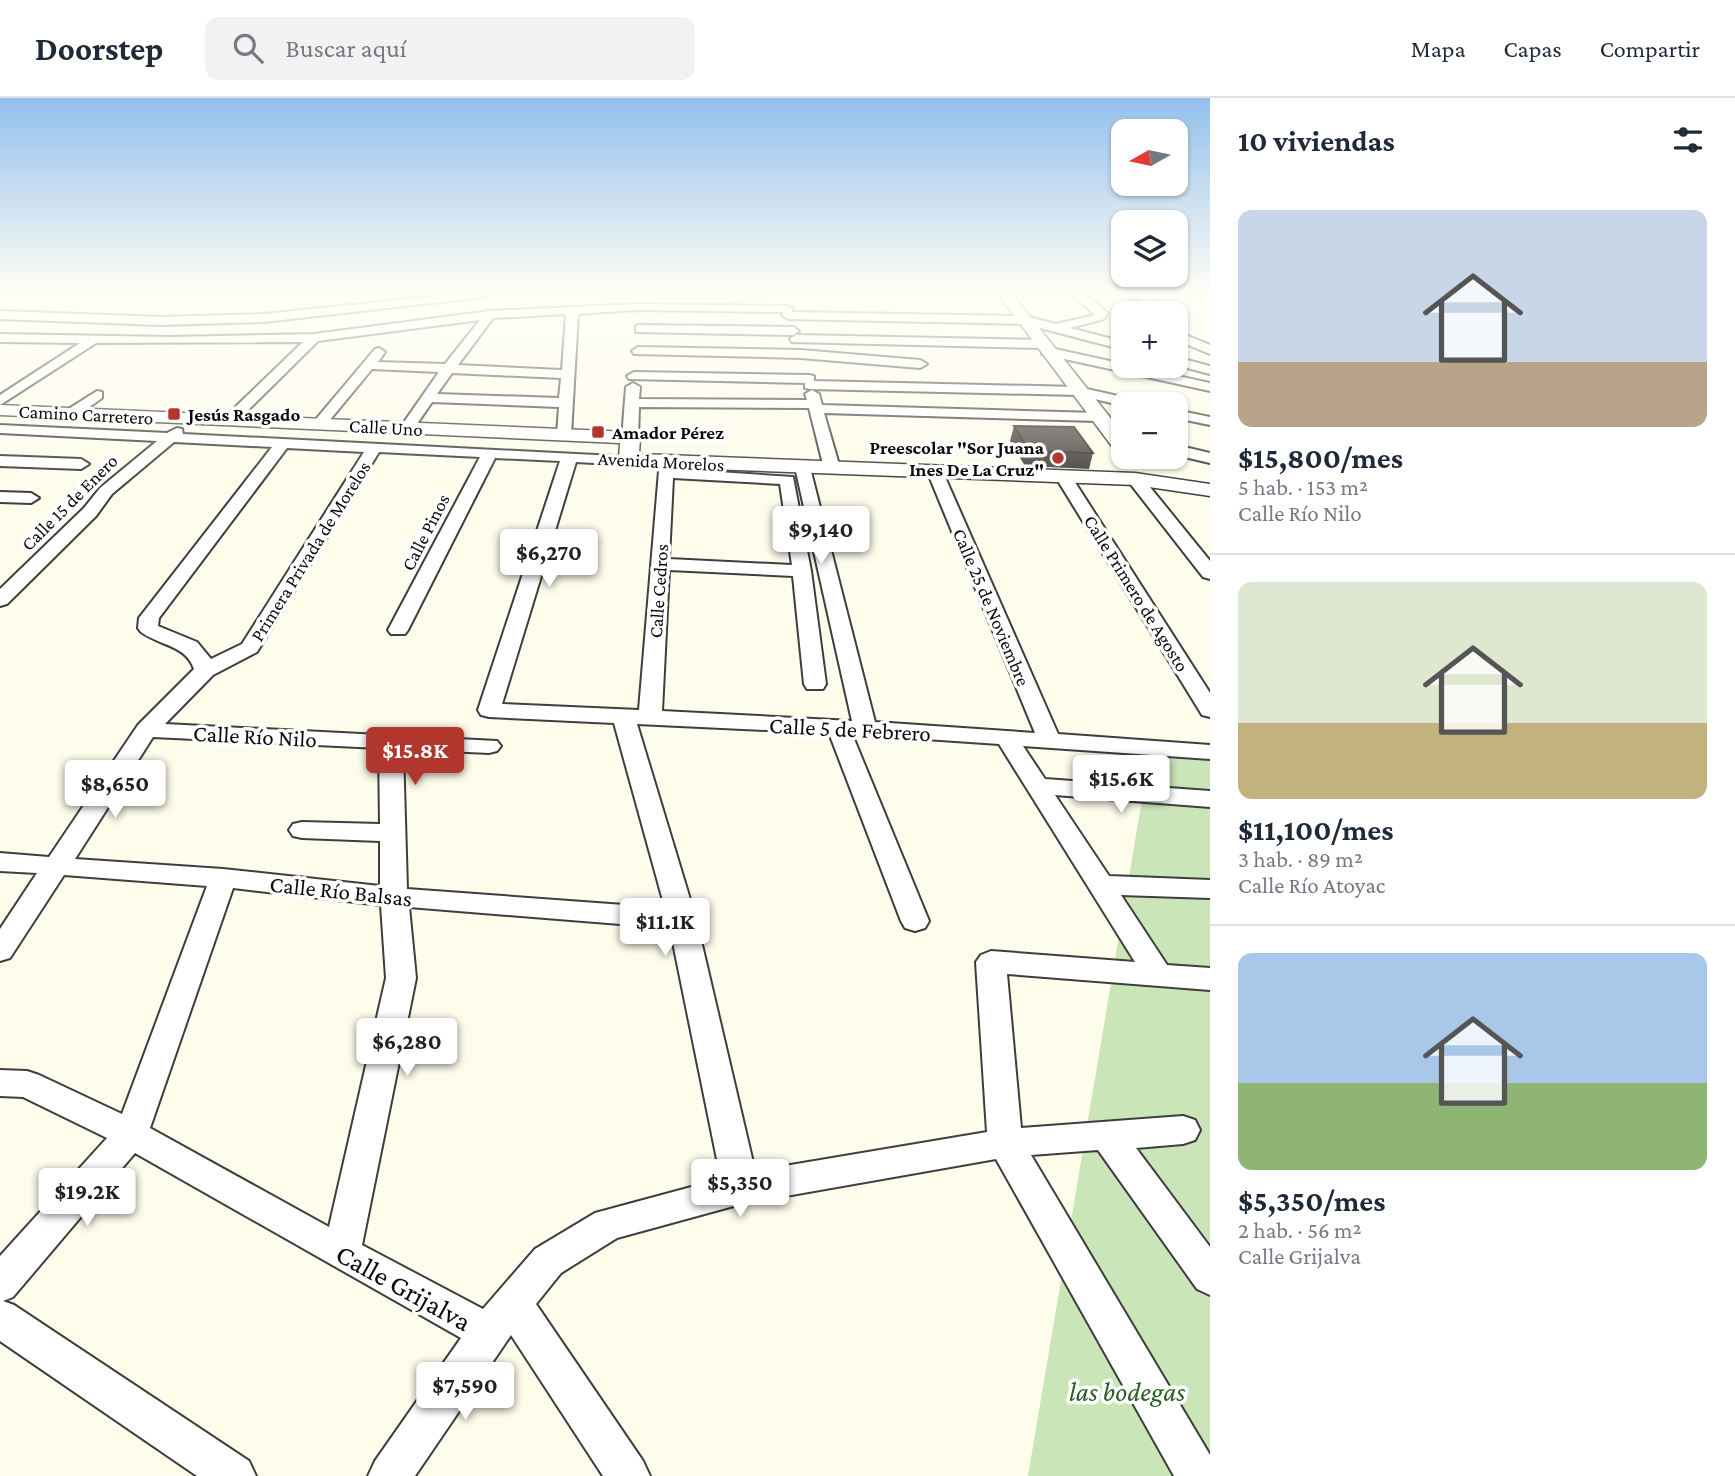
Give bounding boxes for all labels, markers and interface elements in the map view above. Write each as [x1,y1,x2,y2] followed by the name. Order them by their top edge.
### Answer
[205,17,695,80] search box
[229,29,267,67] icon: search
[35,30,163,67] text: Doorstep
[285,34,407,63] text: Buscar aquí
[1411,35,1466,62] text: Mapa
[1504,35,1562,62] text: Capas
[1600,35,1700,62] text: Compartir
[1111,119,1188,196] north arrow
[1111,119,1188,469] map controls
[1669,121,1707,159] icon: filters
[1238,124,1395,157] text: 10 viviendas
[1111,210,1188,287] button: layers
[1410,255,1536,381] icon: home
[1111,301,1188,378] button: +
[1111,392,1188,469] button: −
[18,400,154,429] street label: Camino Carretero
[186,404,300,425] place label: Jesús Rasgado
[166,406,182,422] marker: Jesús Rasgado
[349,415,423,440] street label: Calle Uno
[611,422,724,443] place label: Amador Pérez
[590,424,606,440] marker: Amador Pérez
[870,437,1045,480] place label: Preescolar "Sor Juana Ines De La Cruz"
[1238,441,1403,474] text: $15,800/mes
[597,448,725,475] street label: Avenida Morelos
[17,450,122,555] street label: Calle 15 de Enero
[1050,450,1066,466] marker: Preescolar "Sor Juana Ines De La Cruz"
[246,457,375,645] street label: Primera Privada de Morelos
[1238,474,1368,500] text: 5 hab. · 153 m²
[397,490,454,574] street label: Calle Pinos
[1238,500,1362,526] text: Calle Río Nilo
[764,506,878,566] pin: $9,140
[1080,511,1193,675] street label: Calle Primero de Agosto
[789,516,853,542] text: $9,140
[949,525,1034,689] street label: Calle 25 de Noviembre
[492,530,606,589] pin: $6,270
[516,539,582,565] text: $6,270
[645,543,672,639] street label: Calle Cedros
[1410,627,1536,753] icon: home
[769,712,931,746] street label: Calle 5 de Febrero
[193,720,317,752] street label: Calle Río Nilo
[358,728,472,787] pin: $15.8K
[382,737,448,763] text: $15.8K
[1064,756,1178,815] pin: $15.6K
[58,760,172,820] pin: $8,650
[1089,765,1153,791] text: $15.6K
[81,770,149,796] text: $8,650
[1238,813,1393,846] text: $11,100/mes
[1238,846,1363,872] text: 3 hab. · 89 m²
[269,871,413,911] street label: Calle Río Balsas
[1238,872,1385,898] text: Calle Río Atoyac
[608,898,722,958] pin: $11.1K
[636,908,694,934] text: $11.1K
[1410,998,1536,1124] icon: home
[350,1018,464,1078] pin: $6,280
[372,1028,442,1054] text: $6,280
[683,1160,797,1219] pin: $5,350
[30,1168,144,1228] pin: $19.2K
[707,1169,773,1195] text: $5,350
[55,1178,119,1204] text: $19.2K
[1238,1184,1385,1217] text: $5,350/mes
[1238,1217,1361,1243] text: 2 hab. · 56 m²
[331,1238,477,1337] street label: Calle Grijalva
[1238,1243,1361,1269] text: Calle Grijalva
[408,1362,522,1422] pin: $7,590
[432,1372,498,1398] text: $7,590
[1069,1376,1185,1407] park label: las bodegas

